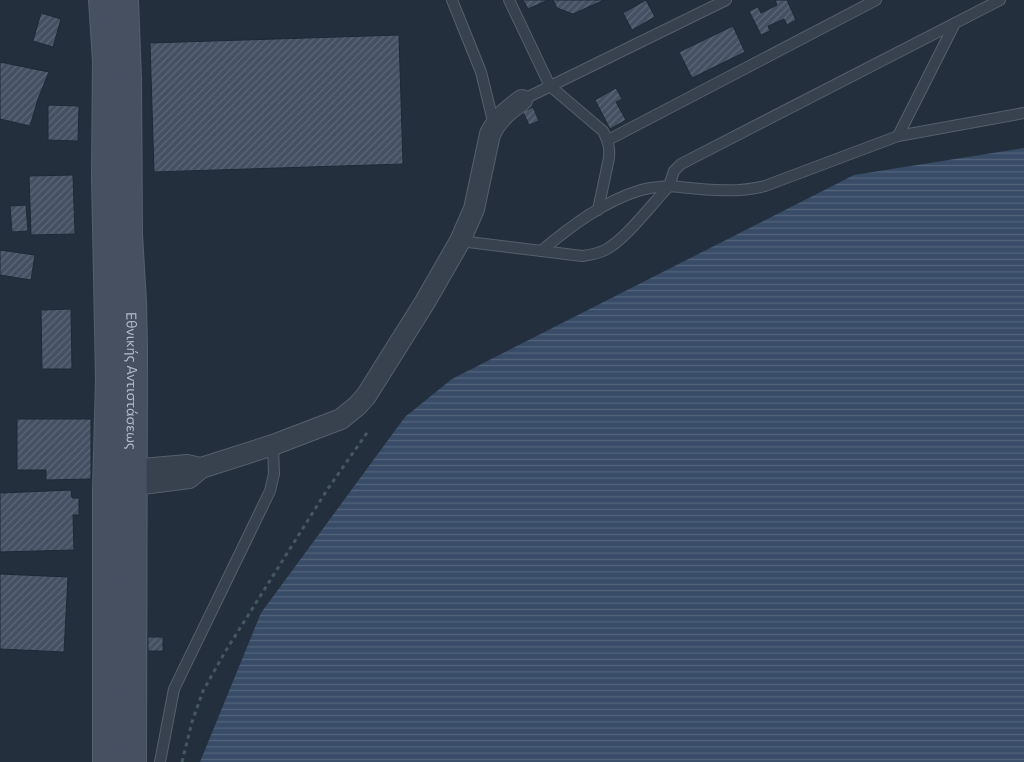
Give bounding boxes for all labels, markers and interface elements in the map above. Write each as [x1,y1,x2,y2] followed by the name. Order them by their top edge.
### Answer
[124,312,142,450] street label: Εθνικής Αντιστάσεως

